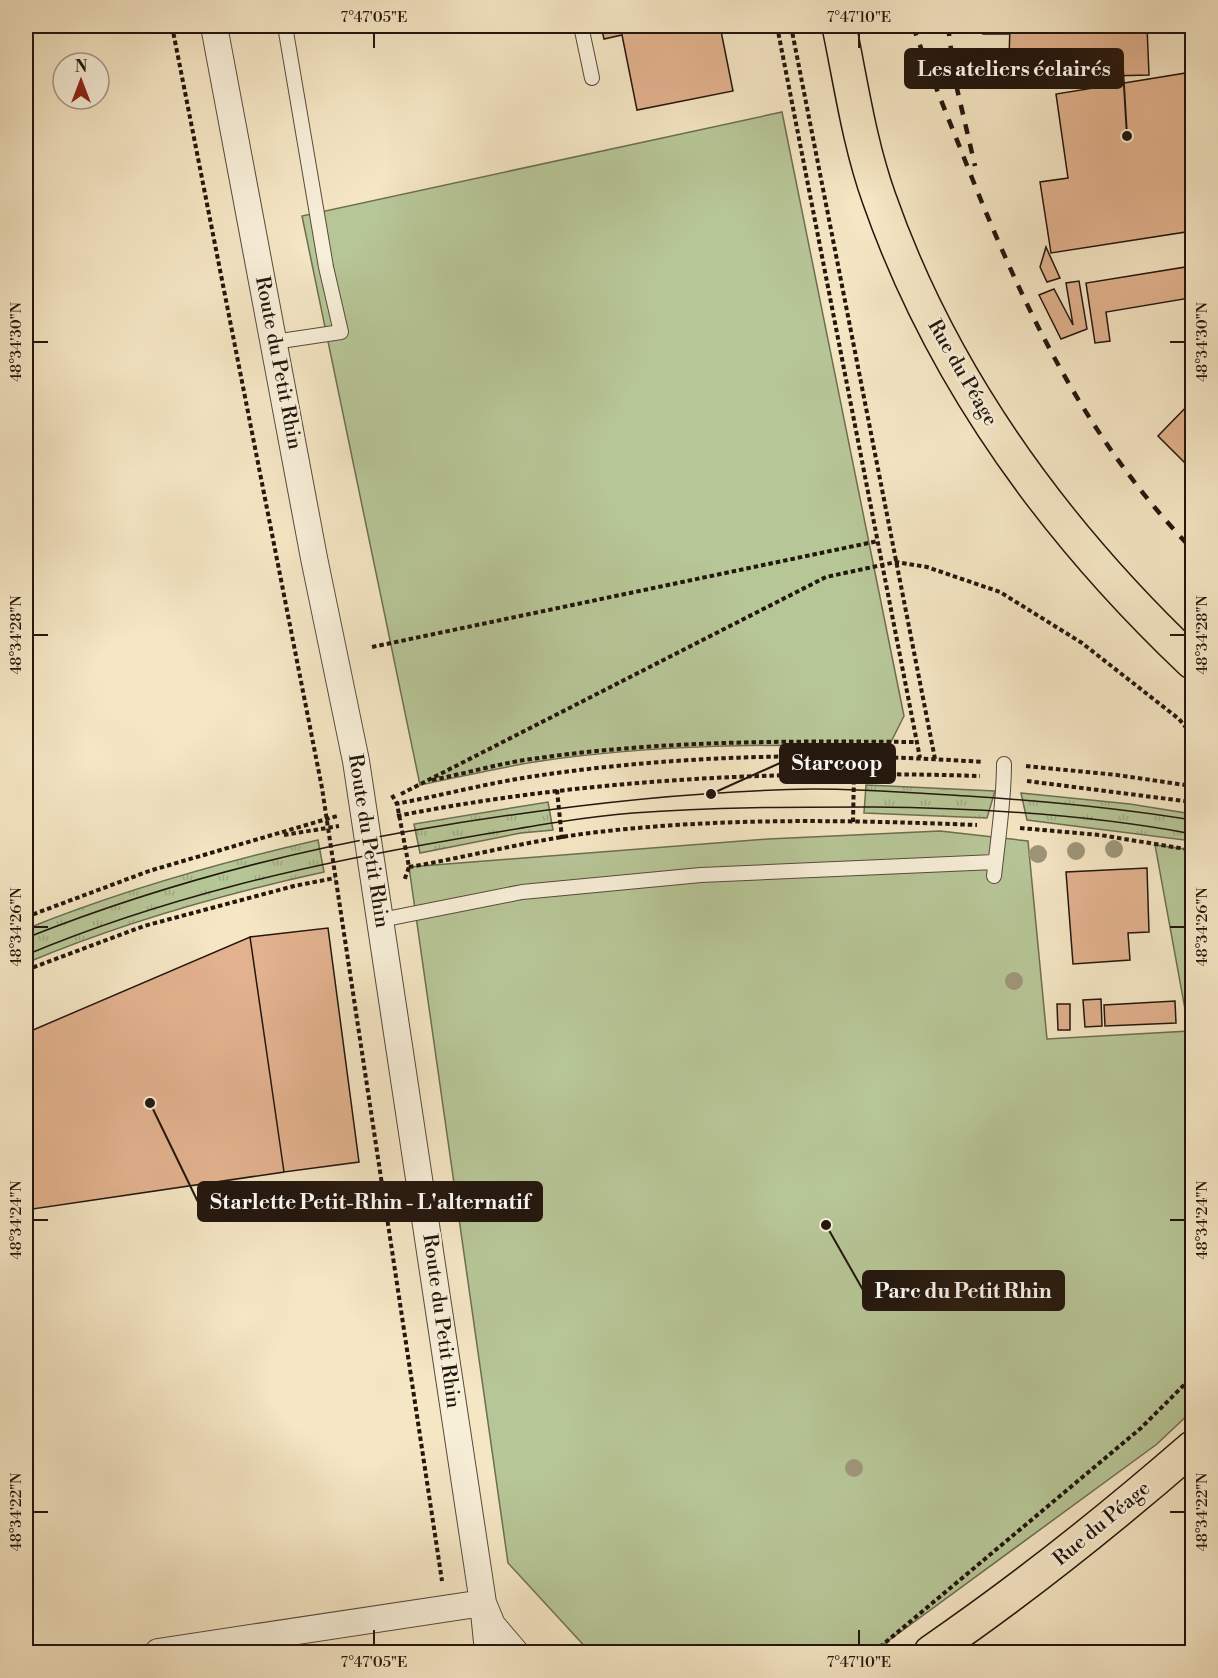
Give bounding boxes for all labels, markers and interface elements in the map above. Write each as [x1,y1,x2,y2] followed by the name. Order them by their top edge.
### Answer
[341,8,407,27] text: 7°47'05"E
[827,8,891,27] text: 7°47'10"E
[905,49,1123,88] callout: Les ateliers éclairés
[51,51,111,111] north arrow
[75,57,88,77] text: N
[917,57,1111,83] text: Les ateliers éclairés
[249,274,307,452] street label: Route du Petit Rhin
[7,302,26,382] text: 48°34'30"N
[1193,302,1212,382] text: 48°34'30"N
[921,315,1003,431] street label: Rue du Péage
[7,595,26,675] text: 48°34'28"N
[1193,595,1212,675] text: 48°34'28"N
[780,744,895,783] callout: Starcoop
[791,751,883,777] text: Starcoop
[342,752,394,930] street label: Route du Petit Rhin
[7,887,26,967] text: 48°34'26"N
[1193,887,1212,967] text: 48°34'26"N
[7,1180,26,1260] text: 48°34'24"N
[1193,1180,1212,1260] text: 48°34'24"N
[198,1182,542,1221] callout: Starlette Petit-Rhin - L'alternatif
[210,1190,533,1216] text: Starlette Petit-Rhin - L'alternatif
[416,1232,466,1410] street label: Route du Petit Rhin
[863,1271,1064,1310] callout: Parc du Petit Rhin
[874,1279,1052,1305] text: Parc du Petit Rhin
[7,1473,26,1551] text: 48°34'22"N
[1193,1473,1212,1551] text: 48°34'22"N
[1048,1476,1156,1572] street label: Rue du Péage
[341,1653,407,1672] text: 7°47'05"E
[827,1653,891,1672] text: 7°47'10"E

